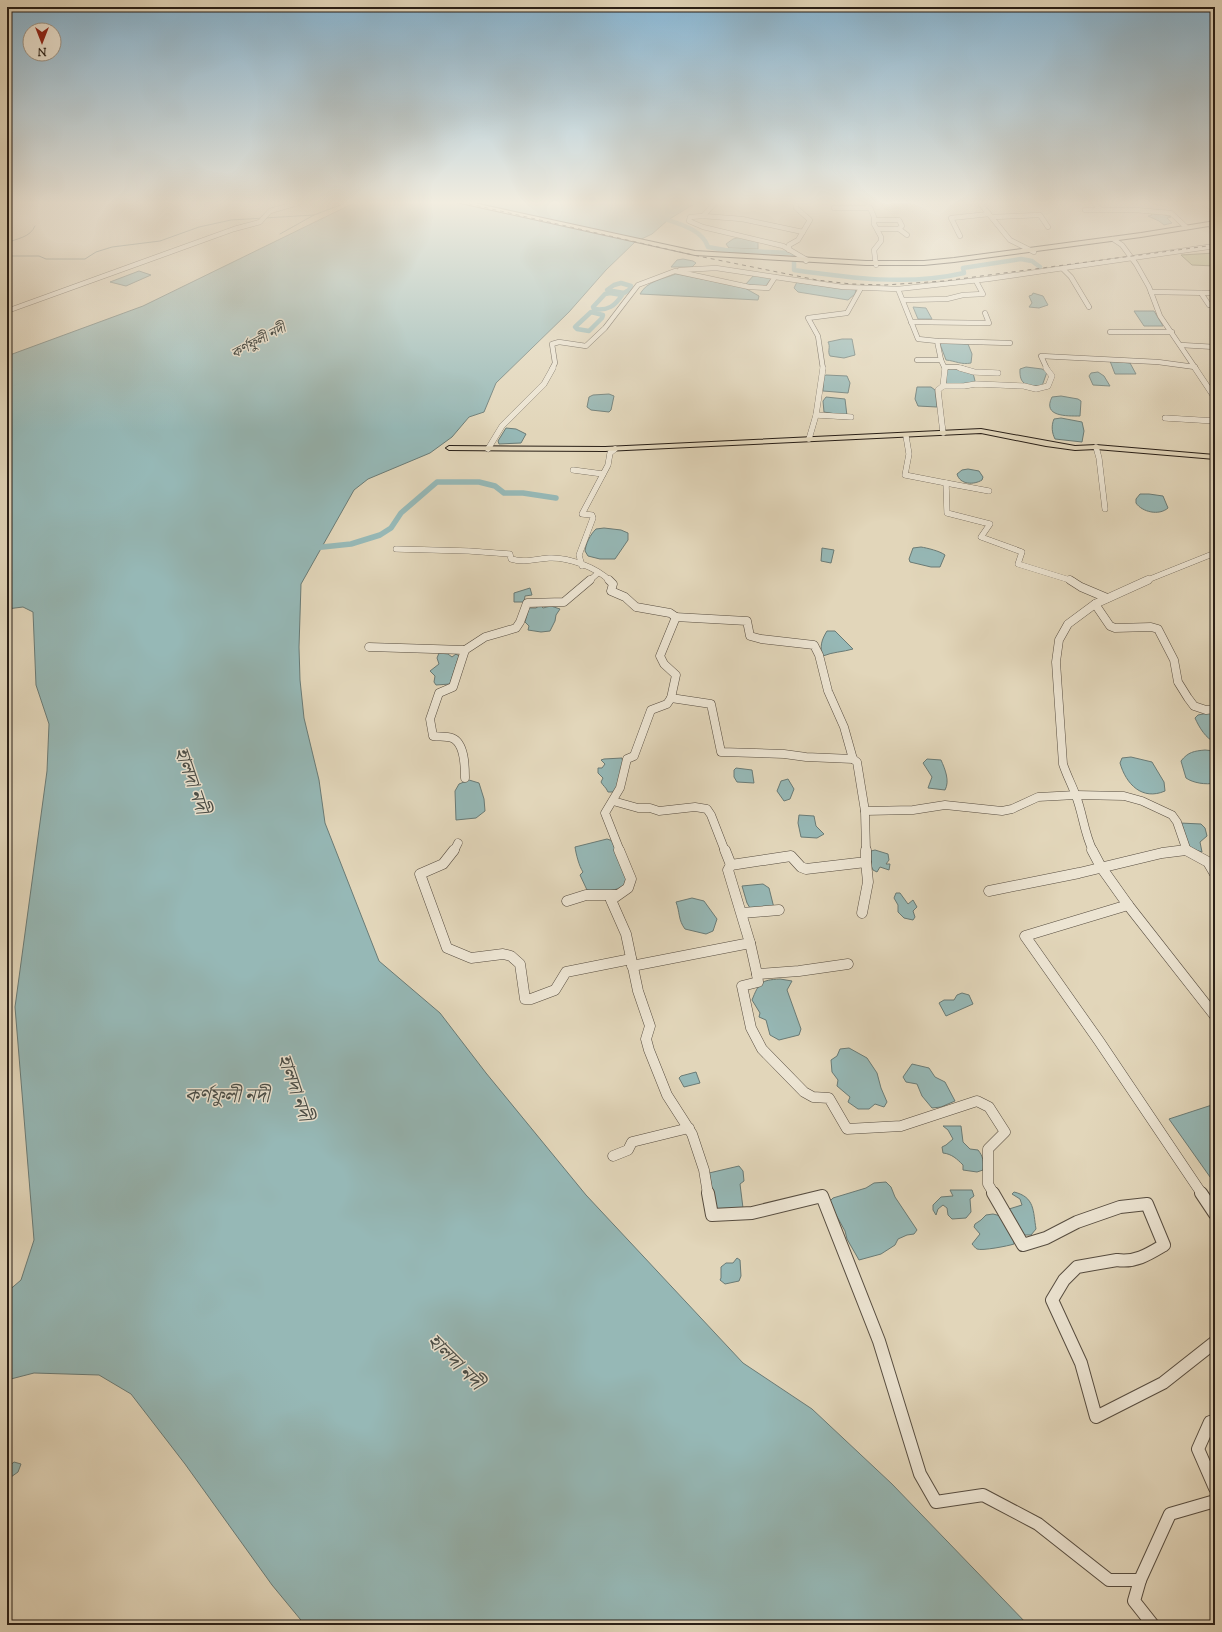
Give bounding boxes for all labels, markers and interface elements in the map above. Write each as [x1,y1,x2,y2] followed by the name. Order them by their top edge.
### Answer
[22,22,62,62] north arrow
[37,43,47,59] text: N
[228,318,292,365] water label: কর্ণফুলী নদী
[165,744,216,820] water label: হালদা নদী
[268,1051,319,1127] water label: হালদা নদী
[185,1083,271,1112] water label: কর্ণফুলী নদী
[419,1328,490,1399] water label: হালদা নদী

